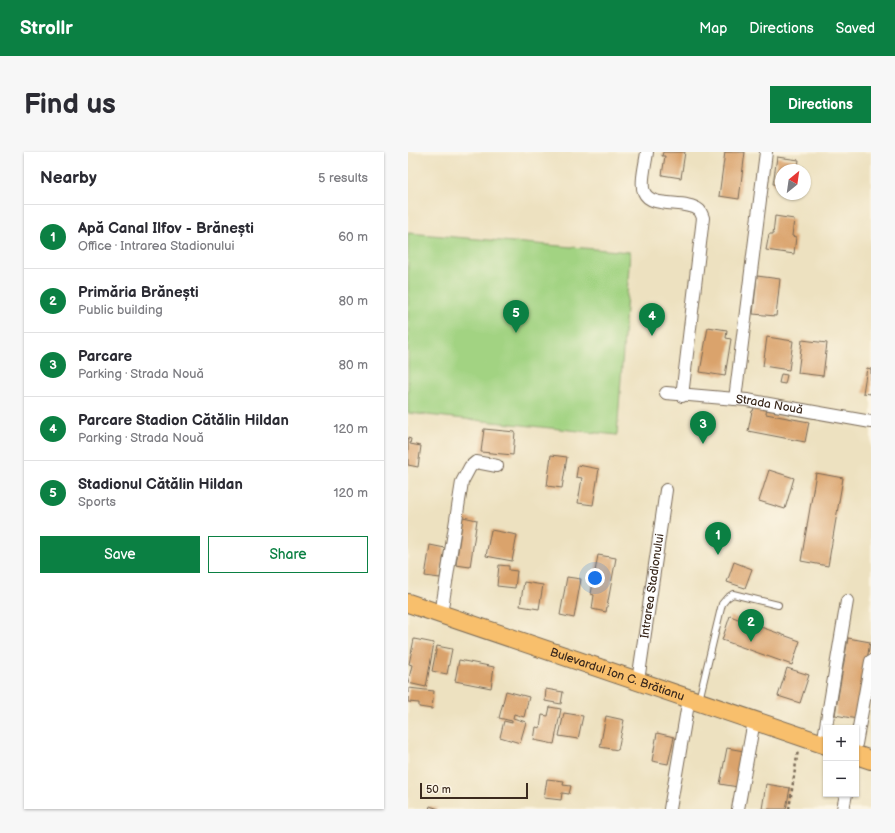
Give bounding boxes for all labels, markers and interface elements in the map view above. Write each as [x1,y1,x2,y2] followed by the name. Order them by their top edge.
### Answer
[20,17,73,40] text: Strollr
[699,20,727,37] text: Map
[749,20,814,37] text: Directions
[836,20,875,37] text: Saved
[770,86,871,123] button: Directions
[24,88,116,121] text: Find us
[775,164,811,200] north arrow
[40,168,97,188] text: Nearby
[318,170,368,186] text: 5 results
[78,219,254,238] text: Apă Canal Ilfov - Brănești
[50,229,56,245] text: 1
[338,229,368,245] text: 60 m
[78,238,235,254] text: Office · Intrarea Stadionului
[78,283,199,302] text: Primăria Brănești
[49,293,57,309] text: 2
[339,293,368,309] text: 80 m
[503,300,529,333] pin: 5
[78,302,163,318] text: Public building
[639,303,665,336] pin: 4
[78,347,132,366] text: Parcare
[49,357,57,373] text: 3
[339,357,368,373] text: 80 m
[78,366,204,382] text: Parking · Strada Nouă
[735,392,804,417] street label: Strada Nouă
[78,411,289,430] text: Parcare Stadion Cătălin Hildan
[690,411,716,444] pin: 3
[49,421,57,437] text: 4
[333,421,368,437] text: 120 m
[78,430,204,446] text: Parking · Strada Nouă
[78,475,243,494] text: Stadionul Cătălin Hildan
[49,485,57,501] text: 5
[333,485,368,501] text: 120 m
[78,494,116,510] text: Sports
[705,522,731,555] pin: 1
[637,532,667,639] street label: Intrarea Stadionului
[40,536,200,573] button: Save
[208,536,368,573] button: Share
[585,568,605,588] your location
[738,609,764,642] pin: 2
[548,644,686,704] street label: Bulevardul Ion C. Brătianu
[823,725,859,797] map controls
[823,725,859,761] button: +
[823,761,859,797] button: −
[420,781,528,800] scale bar
[426,783,451,796] text: 50 m

